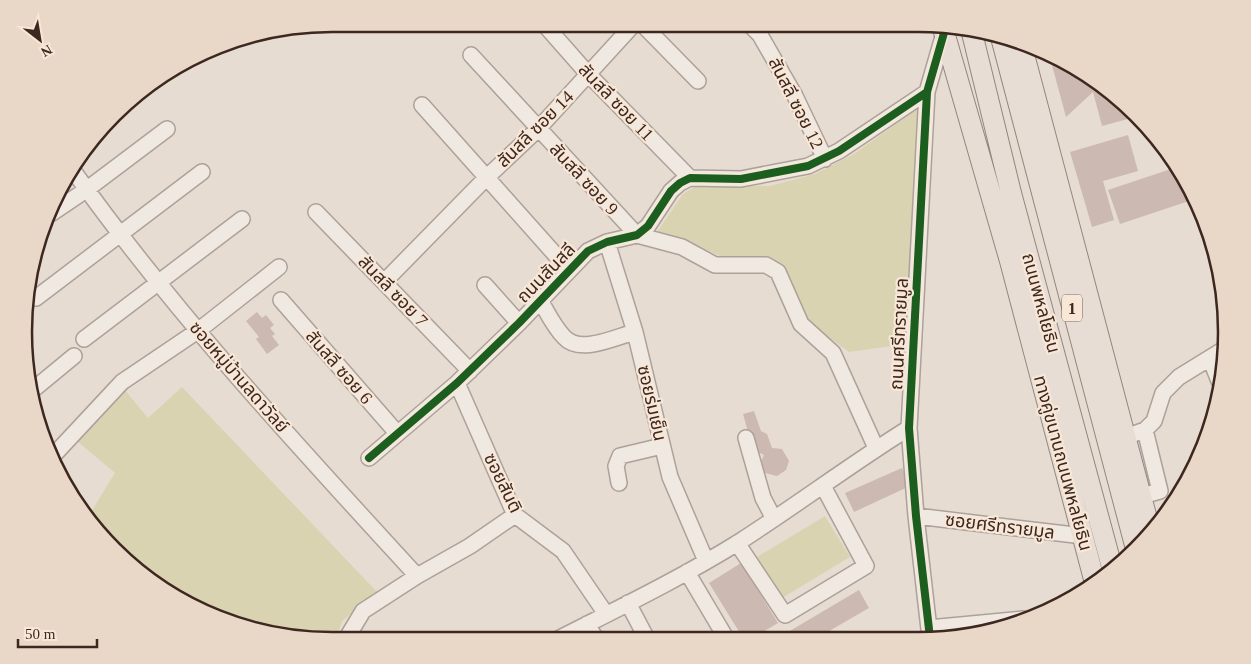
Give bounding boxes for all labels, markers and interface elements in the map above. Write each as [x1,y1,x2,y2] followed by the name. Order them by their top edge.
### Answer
[15,15,65,65] north arrow
[38,42,55,60] text: N
[764,54,828,152] street label: สันสลี ซอย 12
[574,59,658,145] street label: สันสลี ซอย 11
[493,87,577,171] street label: สันสลี ซอย 14
[546,139,622,219] street label: สันสลี ซอย 9
[513,239,579,307] street label: ถนนสันสลี
[354,251,432,331] street label: สันสลี ซอย 7
[1018,251,1064,355] street label: ถนนพหลโยธิน
[886,278,914,391] street label: ถนนศรีทรายมูล
[1062,294,1082,322] road number: 1
[184,317,293,438] street label: ซอยหมู่บ้านลดาวัลย์
[302,326,376,408] street label: สันสลี ซอย 6
[634,363,670,443] street label: ซอยร่มเย็น
[1028,373,1096,554] street label: ทางคู่ขนานถนนพหลโยธิน
[480,450,526,516] street label: ซอยสันติ
[944,509,1056,545] street label: ซอยศรีทรายมูล
[18,616,96,648] scale bar
[25,626,56,642] text: 50 m

